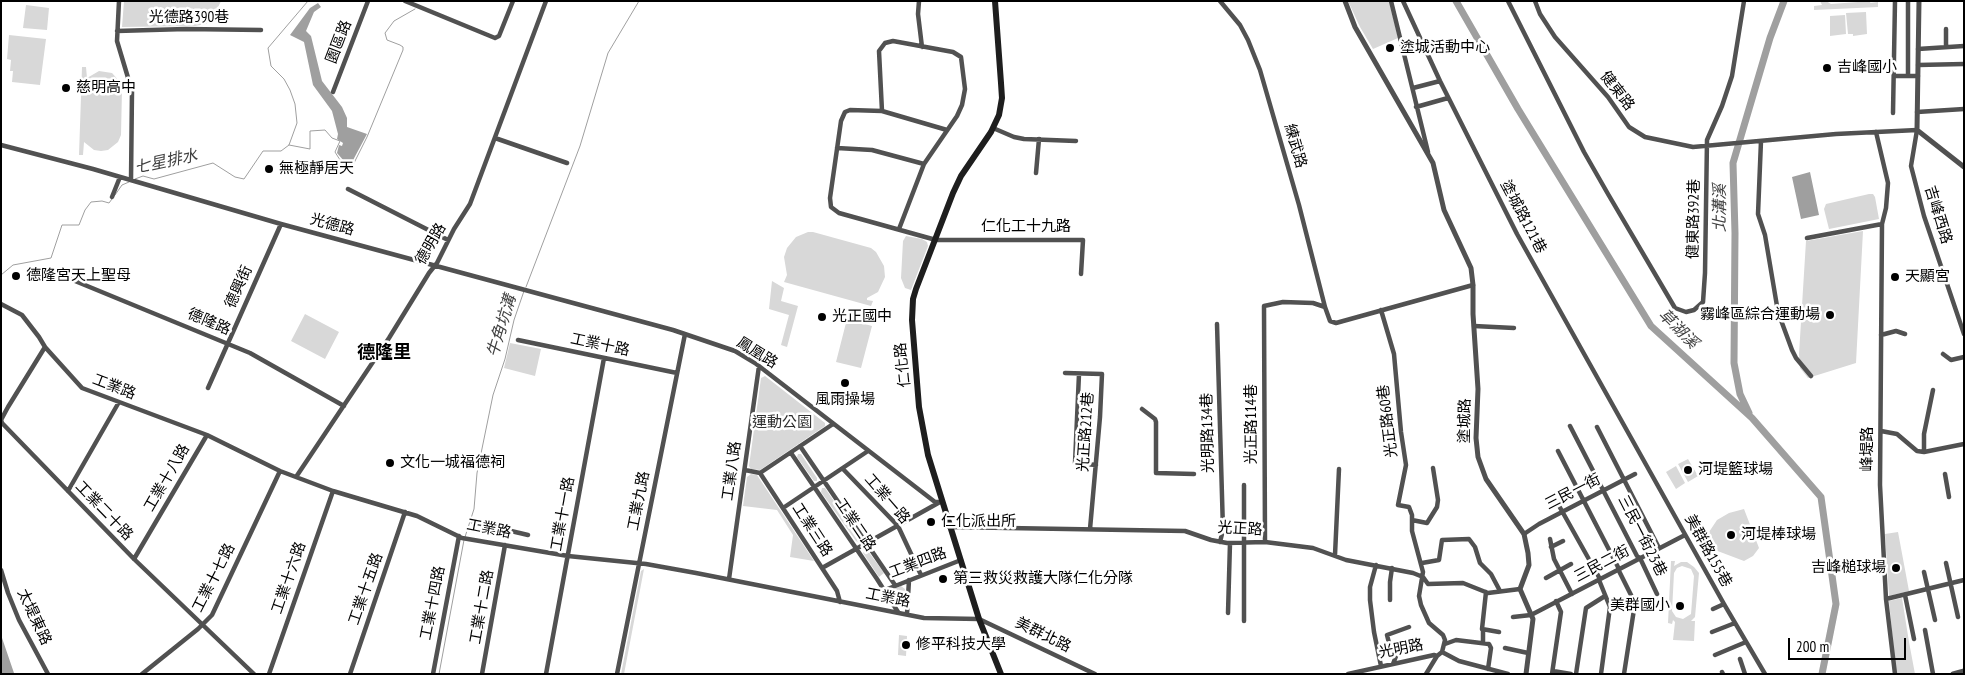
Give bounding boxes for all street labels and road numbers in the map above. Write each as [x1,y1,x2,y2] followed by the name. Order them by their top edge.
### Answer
[149,9,229,27] street label: 光德路390巷
[323,18,355,66] street label: 園區路
[1596,68,1638,114] street label: 健東路
[1280,122,1310,170] street label: 練武路
[1496,177,1550,257] street label: 塗城路121巷
[1684,179,1704,259] street label: 健東路392巷
[1921,184,1955,246] street label: 吉峰西路
[308,210,356,240] street label: 光德路
[981,218,1071,236] street label: 仁化工十九路
[412,220,450,268] street label: 德明路
[222,263,256,311] street label: 德興街
[185,305,233,339] street label: 德隆路
[569,330,631,360] street label: 工業十路
[733,333,781,373] street label: 鳳凰路
[892,342,914,388] street label: 仁化路
[90,371,138,403] street label: 工業路
[1375,383,1401,459] street label: 光正路60巷
[1243,384,1261,464] street label: 光正路114巷
[1074,391,1098,473] street label: 光正路212巷
[1198,393,1218,473] street label: 光明路134巷
[1456,398,1474,444] street label: 塗城路
[1859,427,1877,471] street label: 峰堤路
[719,440,745,502] street label: 工業八路
[140,441,194,515] street label: 工業十八路
[624,470,654,532] street label: 工業九路
[861,470,913,528] street label: 工業一路
[1542,470,1604,514] street label: 三民一街
[548,476,578,552] street label: 工業十一路
[71,478,137,544] street label: 工業二十路
[1614,492,1670,580] street label: 三民一街23巷
[831,495,879,555] street label: 工業二路
[788,500,836,560] street label: 工業三路
[1681,512,1735,590] street label: 美群路155巷
[465,516,513,542] street label: 工業路
[1217,519,1263,539] street label: 光正路
[268,540,310,616] street label: 工業十六路
[189,541,239,615] street label: 工業十七路
[1571,542,1633,586] street label: 三民二街
[887,544,949,582] street label: 工業四路
[345,551,387,627] street label: 工業十五路
[417,564,449,642] street label: 工業十四路
[467,569,497,645] street label: 工業十二路
[864,585,912,611] street label: 工業路
[13,586,55,648] street label: 太堤東路
[1012,614,1074,656] street label: 美群北路
[1377,636,1425,662] street label: 光明路

